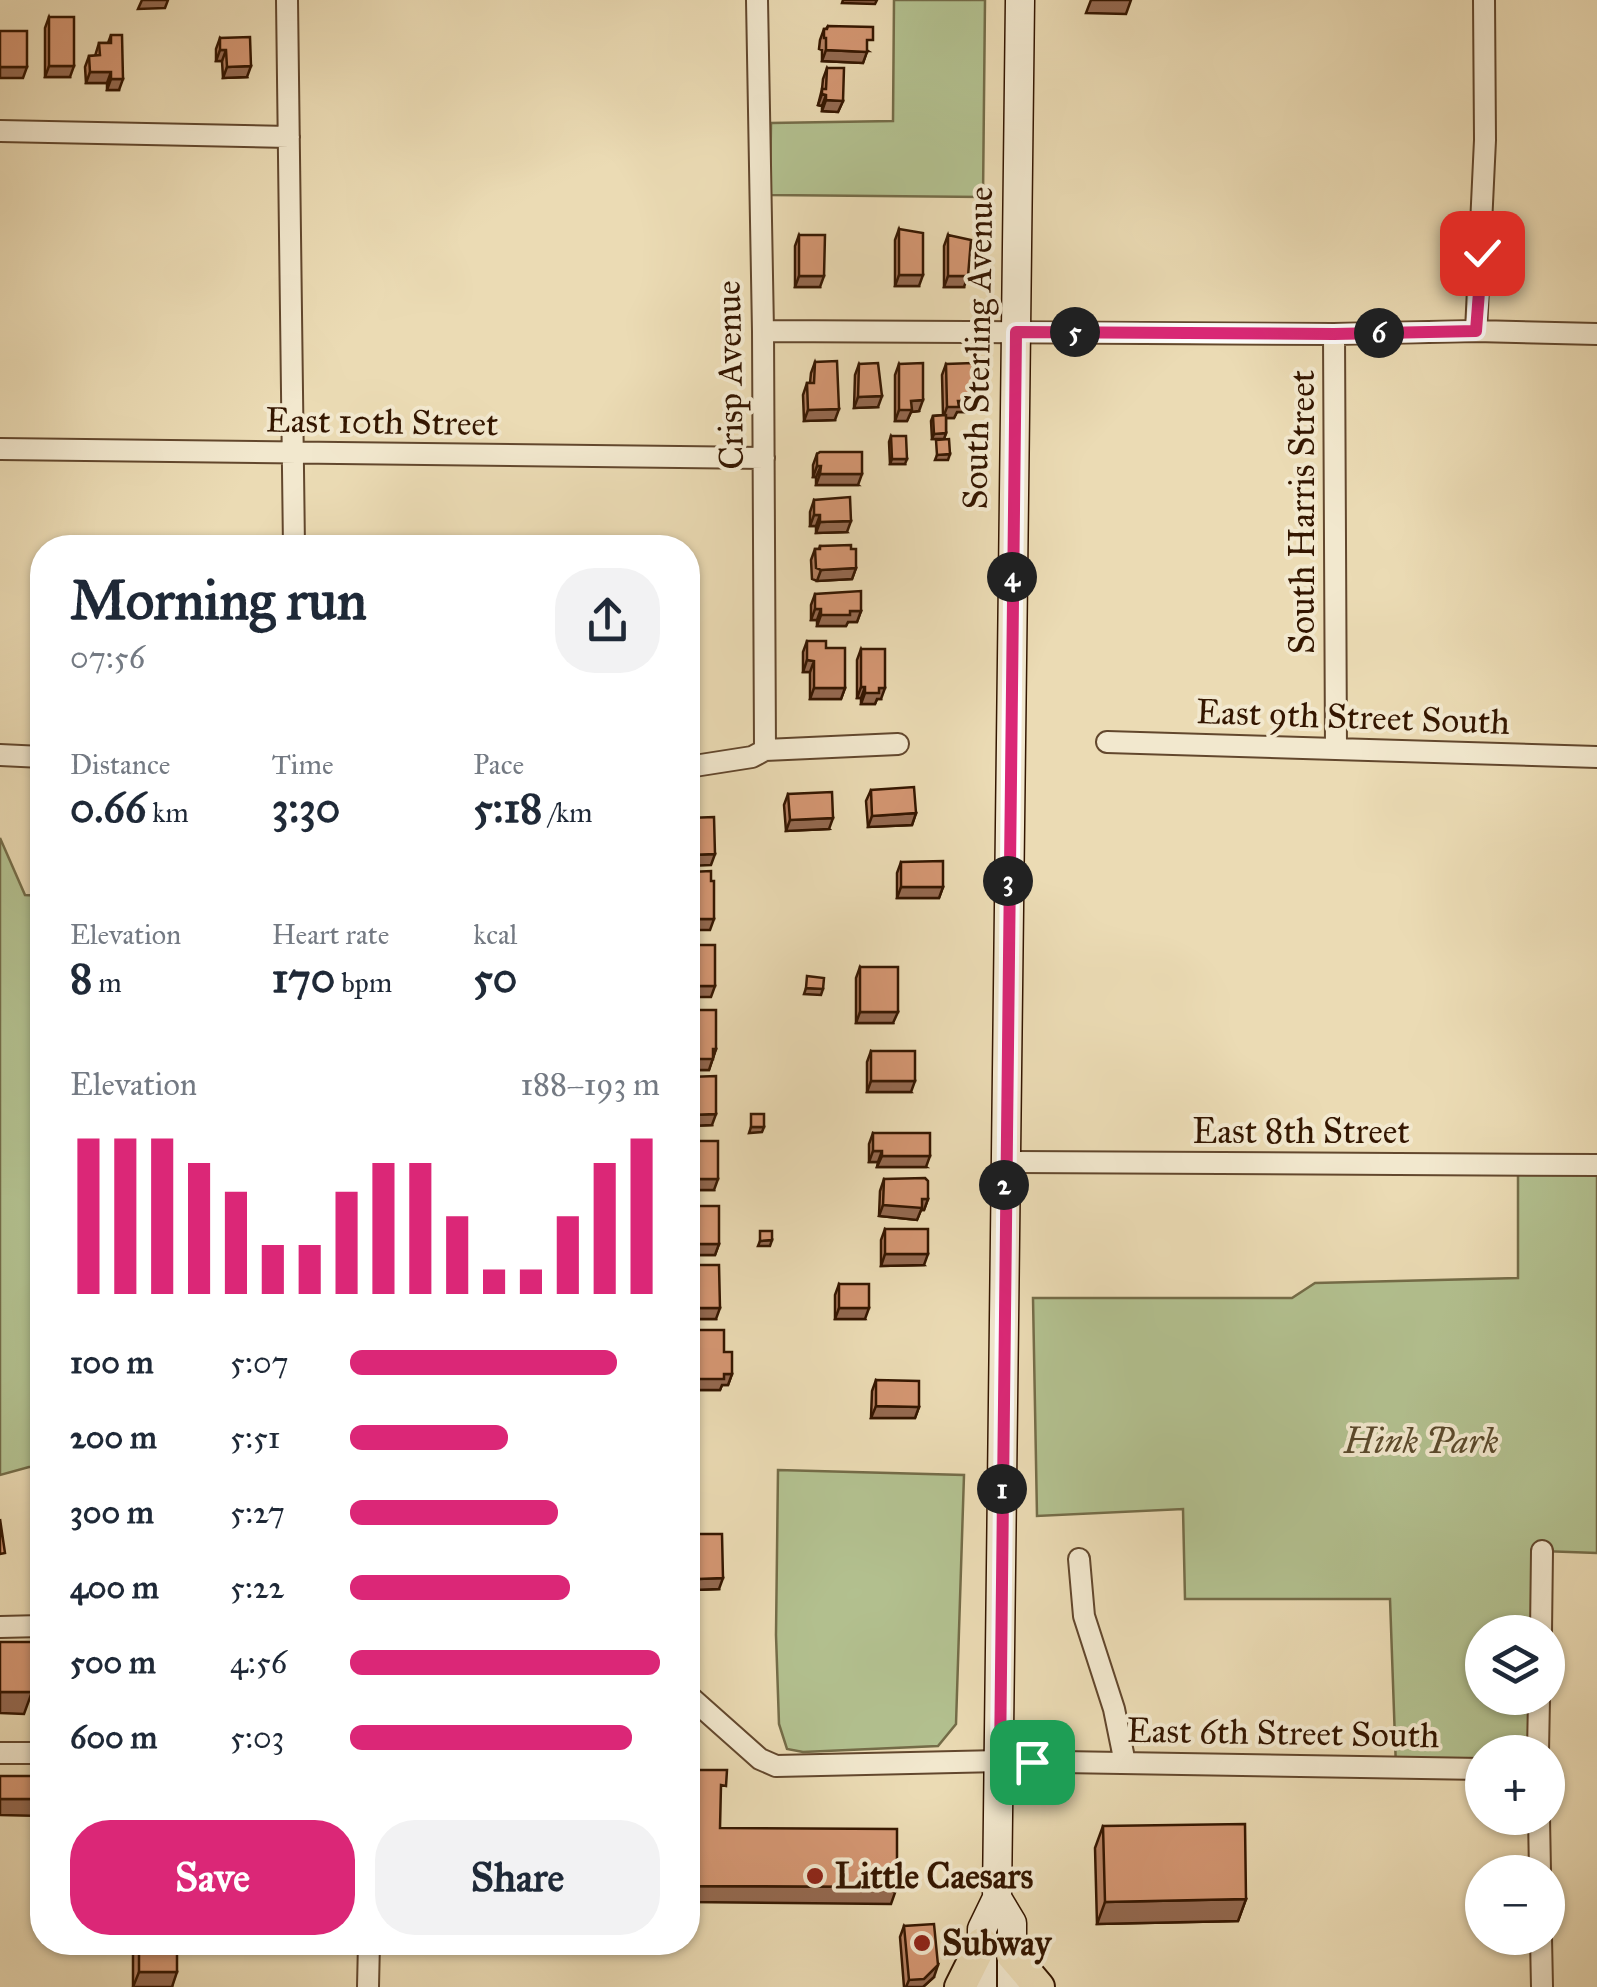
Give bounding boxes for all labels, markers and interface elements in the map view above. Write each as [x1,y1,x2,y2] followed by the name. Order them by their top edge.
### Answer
[954,186,1002,510] street label: South Sterling Avenue
[1440,211,1525,296] pin
[1455,226,1510,281] icon: check
[707,280,753,470] street label: Crisp Avenue
[1050,307,1100,357] pin: 5
[1354,308,1404,358] pin: 6
[1068,314,1082,349] text: 5
[1372,315,1386,350] text: 6
[1281,370,1324,654] street label: South Harris Street
[265,398,499,446] street label: East 10th Street
[987,552,1037,602] pin: 4
[1004,559,1020,594] text: 4
[70,567,367,634] text: Morning run
[555,568,660,673] button: share
[70,638,145,677] text: 07:56
[1195,690,1511,744] street label: East 9th Street South
[70,747,170,782] text: Distance
[272,747,334,782] text: Time
[473,747,524,782] text: Pace
[70,782,146,834] text: 0.66
[272,782,340,834] text: 3:30
[473,782,542,834] text: 5:18
[146,795,189,830] text: km
[542,795,592,830] text: /km
[983,856,1033,906] pin: 3
[1002,863,1014,898] text: 3
[70,917,181,952] text: Elevation
[272,917,389,952] text: Heart rate
[473,917,517,952] text: kcal
[70,952,92,1004] text: 8
[272,952,335,1004] text: 170
[473,952,517,1004] text: 50
[92,965,122,1000] text: m
[335,965,392,1000] text: bpm
[70,1065,197,1104] text: Elevation
[520,1065,660,1104] text: 188–193 m
[1192,1110,1410,1153] street label: East 8th Street
[979,1160,1029,1210] pin: 2
[997,1167,1011,1202] text: 2
[70,1343,154,1382] text: 100 m
[230,1343,289,1382] text: 5:07
[70,1418,157,1457] text: 200 m
[230,1418,280,1457] text: 5:51
[1342,1420,1499,1463] park label: Hink Park
[977,1464,1027,1514] pin: 1
[996,1471,1008,1506] text: 1
[70,1493,154,1532] text: 300 m
[230,1493,285,1532] text: 5:27
[70,1568,159,1607] text: 400 m
[230,1568,284,1607] text: 5:22
[1465,1615,1565,1955] map controls
[1465,1615,1565,1715] button: layers
[70,1643,156,1682] text: 500 m
[230,1643,287,1682] text: 4:56
[1126,1709,1440,1757] street label: East 6th Street South
[70,1718,157,1757] text: 600 m
[230,1718,284,1757] text: 5:03
[990,1720,1075,1805] pin
[1005,1735,1060,1790] icon: arrive
[1465,1735,1565,1835] button: +
[70,1820,355,1935] button: Save
[375,1820,660,1935] button: Share
[835,1855,1033,1898] place label: Little Caesars
[1465,1855,1565,1955] button: −
[804,1865,826,1887] marker: Little Caesars
[942,1922,1053,1965] place label: Subway
[911,1932,933,1954] marker: Subway

